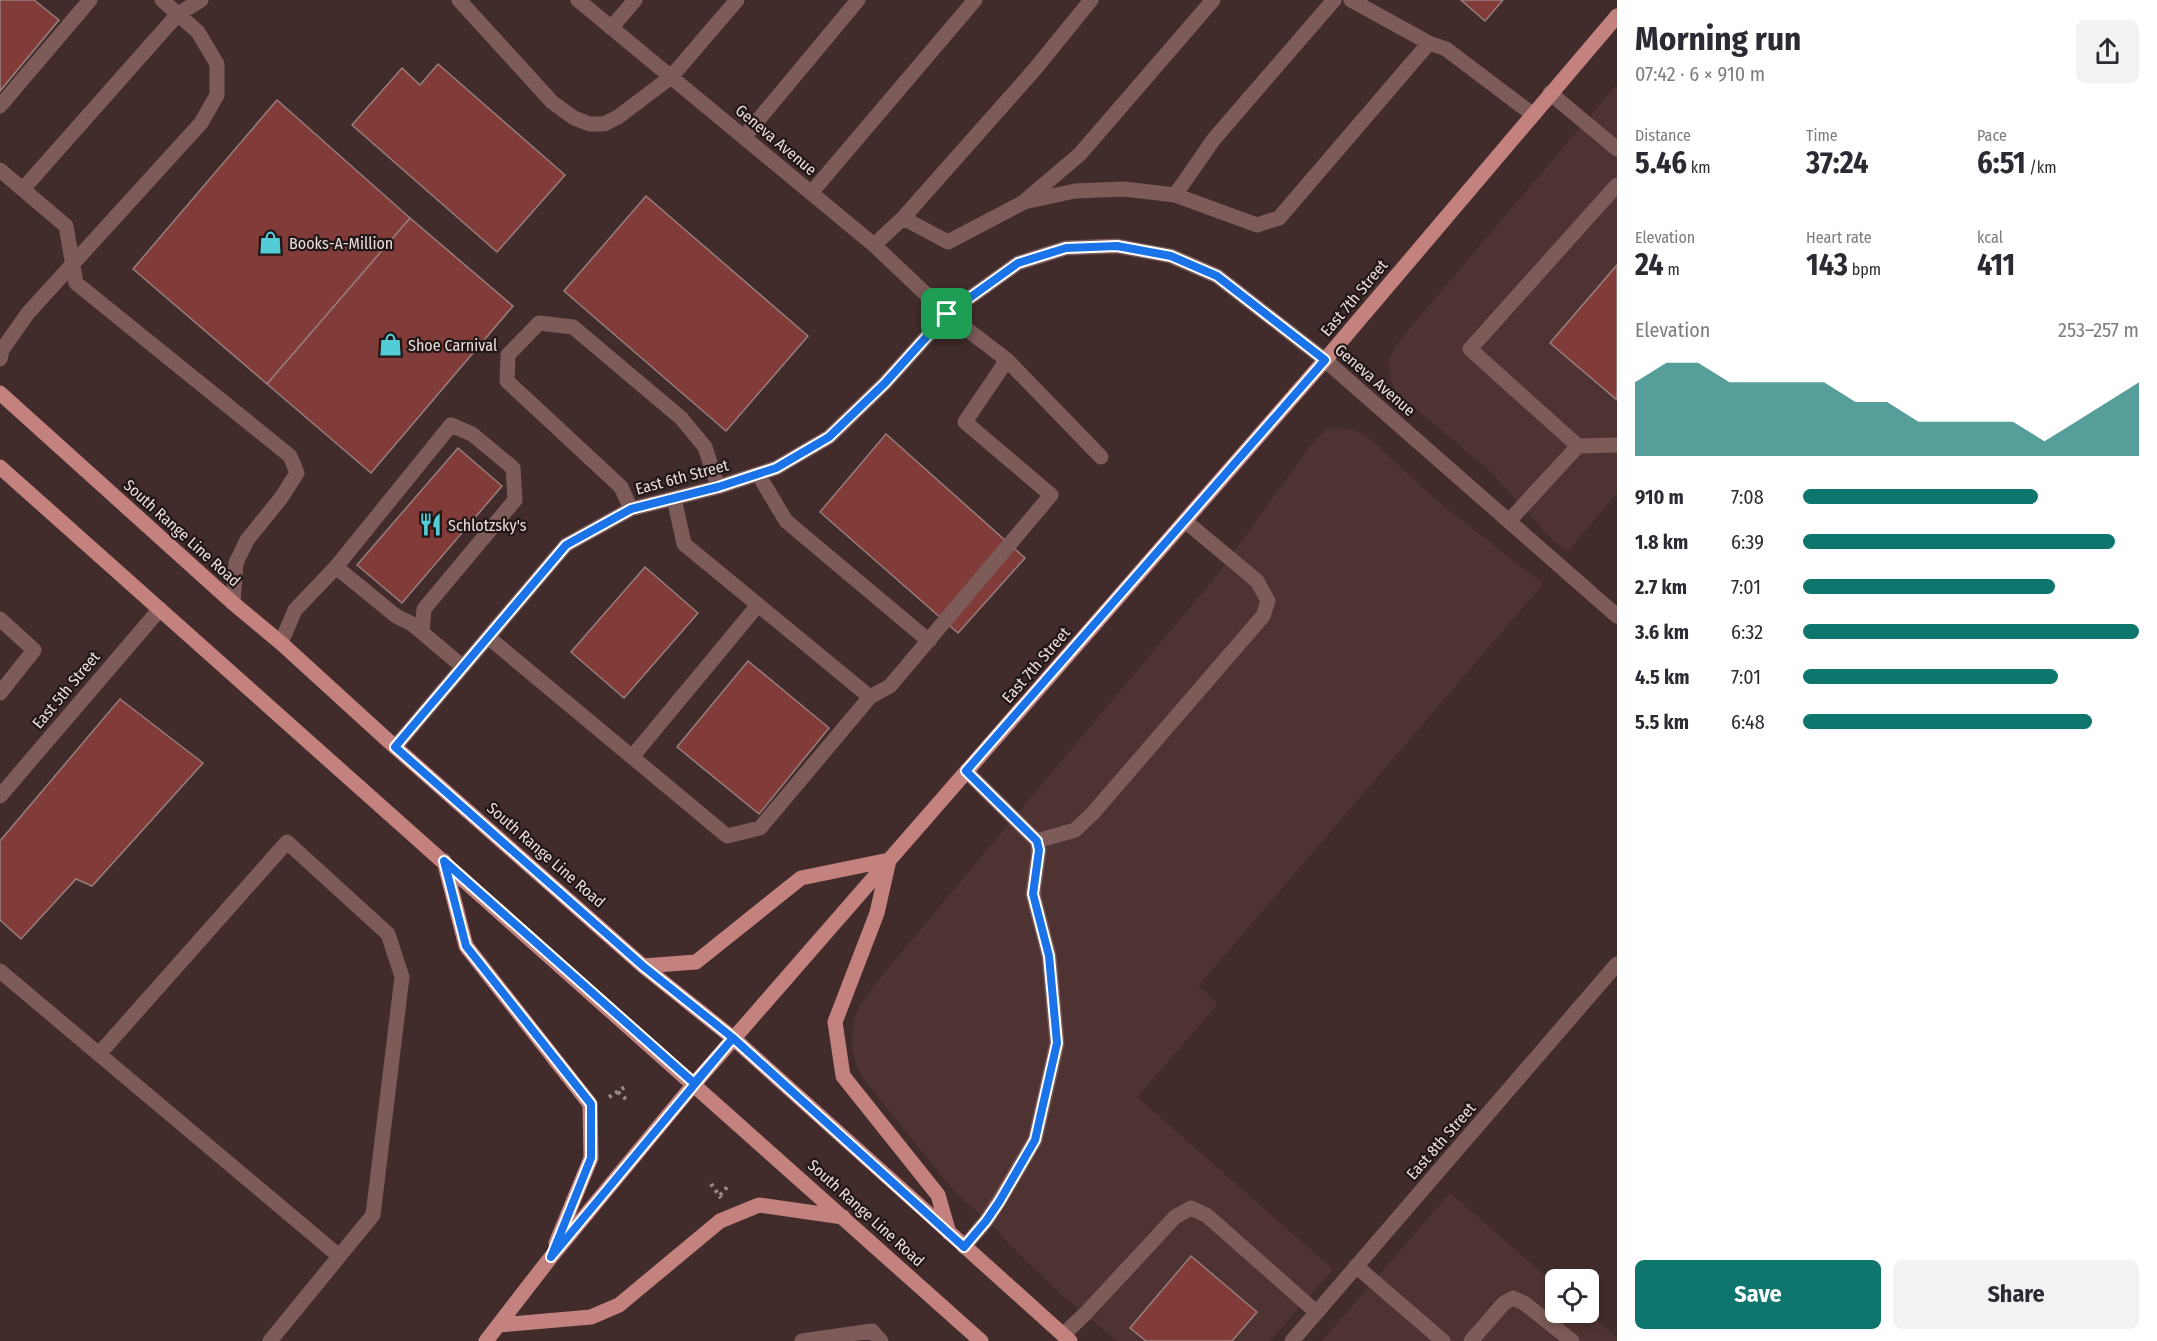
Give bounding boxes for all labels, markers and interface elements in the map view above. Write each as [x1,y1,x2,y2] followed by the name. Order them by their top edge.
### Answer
[1635,19,1801,59] text: Morning run
[2076,20,2139,83] button: share
[1635,62,1765,86] text: 07:42 · 6 × 910 m
[732,101,820,179] street label: Geneva Avenue
[1635,126,1691,145] text: Distance
[1806,126,1838,145] text: Time
[1977,126,2007,145] text: Pace
[1635,145,1687,181] text: 5.46
[1806,145,1868,181] text: 37:24
[1977,145,2026,181] text: 6:51
[1687,158,1711,177] text: km
[2026,158,2057,177] text: /km
[1635,228,1695,247] text: Elevation
[1806,228,1872,247] text: Heart rate
[1977,228,2003,247] text: kcal
[258,230,284,256] shop icon: Books-A-Million
[289,234,393,253] place label: Books-A-Million
[1635,247,1664,283] text: 24
[1806,247,1848,283] text: 143
[1977,247,2015,283] text: 411
[1316,255,1392,340] street label: East 7th Street
[1664,260,1680,279] text: m
[1848,260,1881,279] text: bpm
[921,288,972,339] pin
[930,297,963,330] icon: arrive
[1635,318,1710,342] text: Elevation
[2058,318,2139,342] text: 253–257 m
[377,332,403,358] shop icon: Shoe Carnival
[408,336,497,355] place label: Shoe Carnival
[1331,340,1419,420] street label: Geneva Avenue
[633,455,731,499] street label: East 6th Street
[120,476,244,590] street label: South Range Line Road
[1635,485,1684,509] text: 910 m
[1731,485,1764,509] text: 7:08
[417,512,443,538] restaurant icon: Schlotzsky's
[448,516,527,535] place label: Schlotzsky's
[1635,530,1688,554] text: 1.8 km
[1731,530,1764,554] text: 6:39
[1635,575,1687,599] text: 2.7 km
[1731,575,1761,599] text: 7:01
[1635,620,1689,644] text: 3.6 km
[1731,620,1763,644] text: 6:32
[998,623,1075,707] street label: East 7th Street
[28,647,104,732] street label: East 5th Street
[1635,665,1689,689] text: 4.5 km
[1731,665,1761,689] text: 7:01
[1635,710,1689,734] text: 5.5 km
[1731,710,1765,734] text: 6:48
[483,799,609,911] street label: South Range Line Road
[1402,1098,1480,1183] street label: East 8th Street
[804,1156,928,1270] street label: South Range Line Road
[1635,1260,1881,1329] button: Save
[1893,1260,2139,1329] button: Share
[1545,1269,1599,1323] map controls
[1545,1269,1599,1323] button: locate

